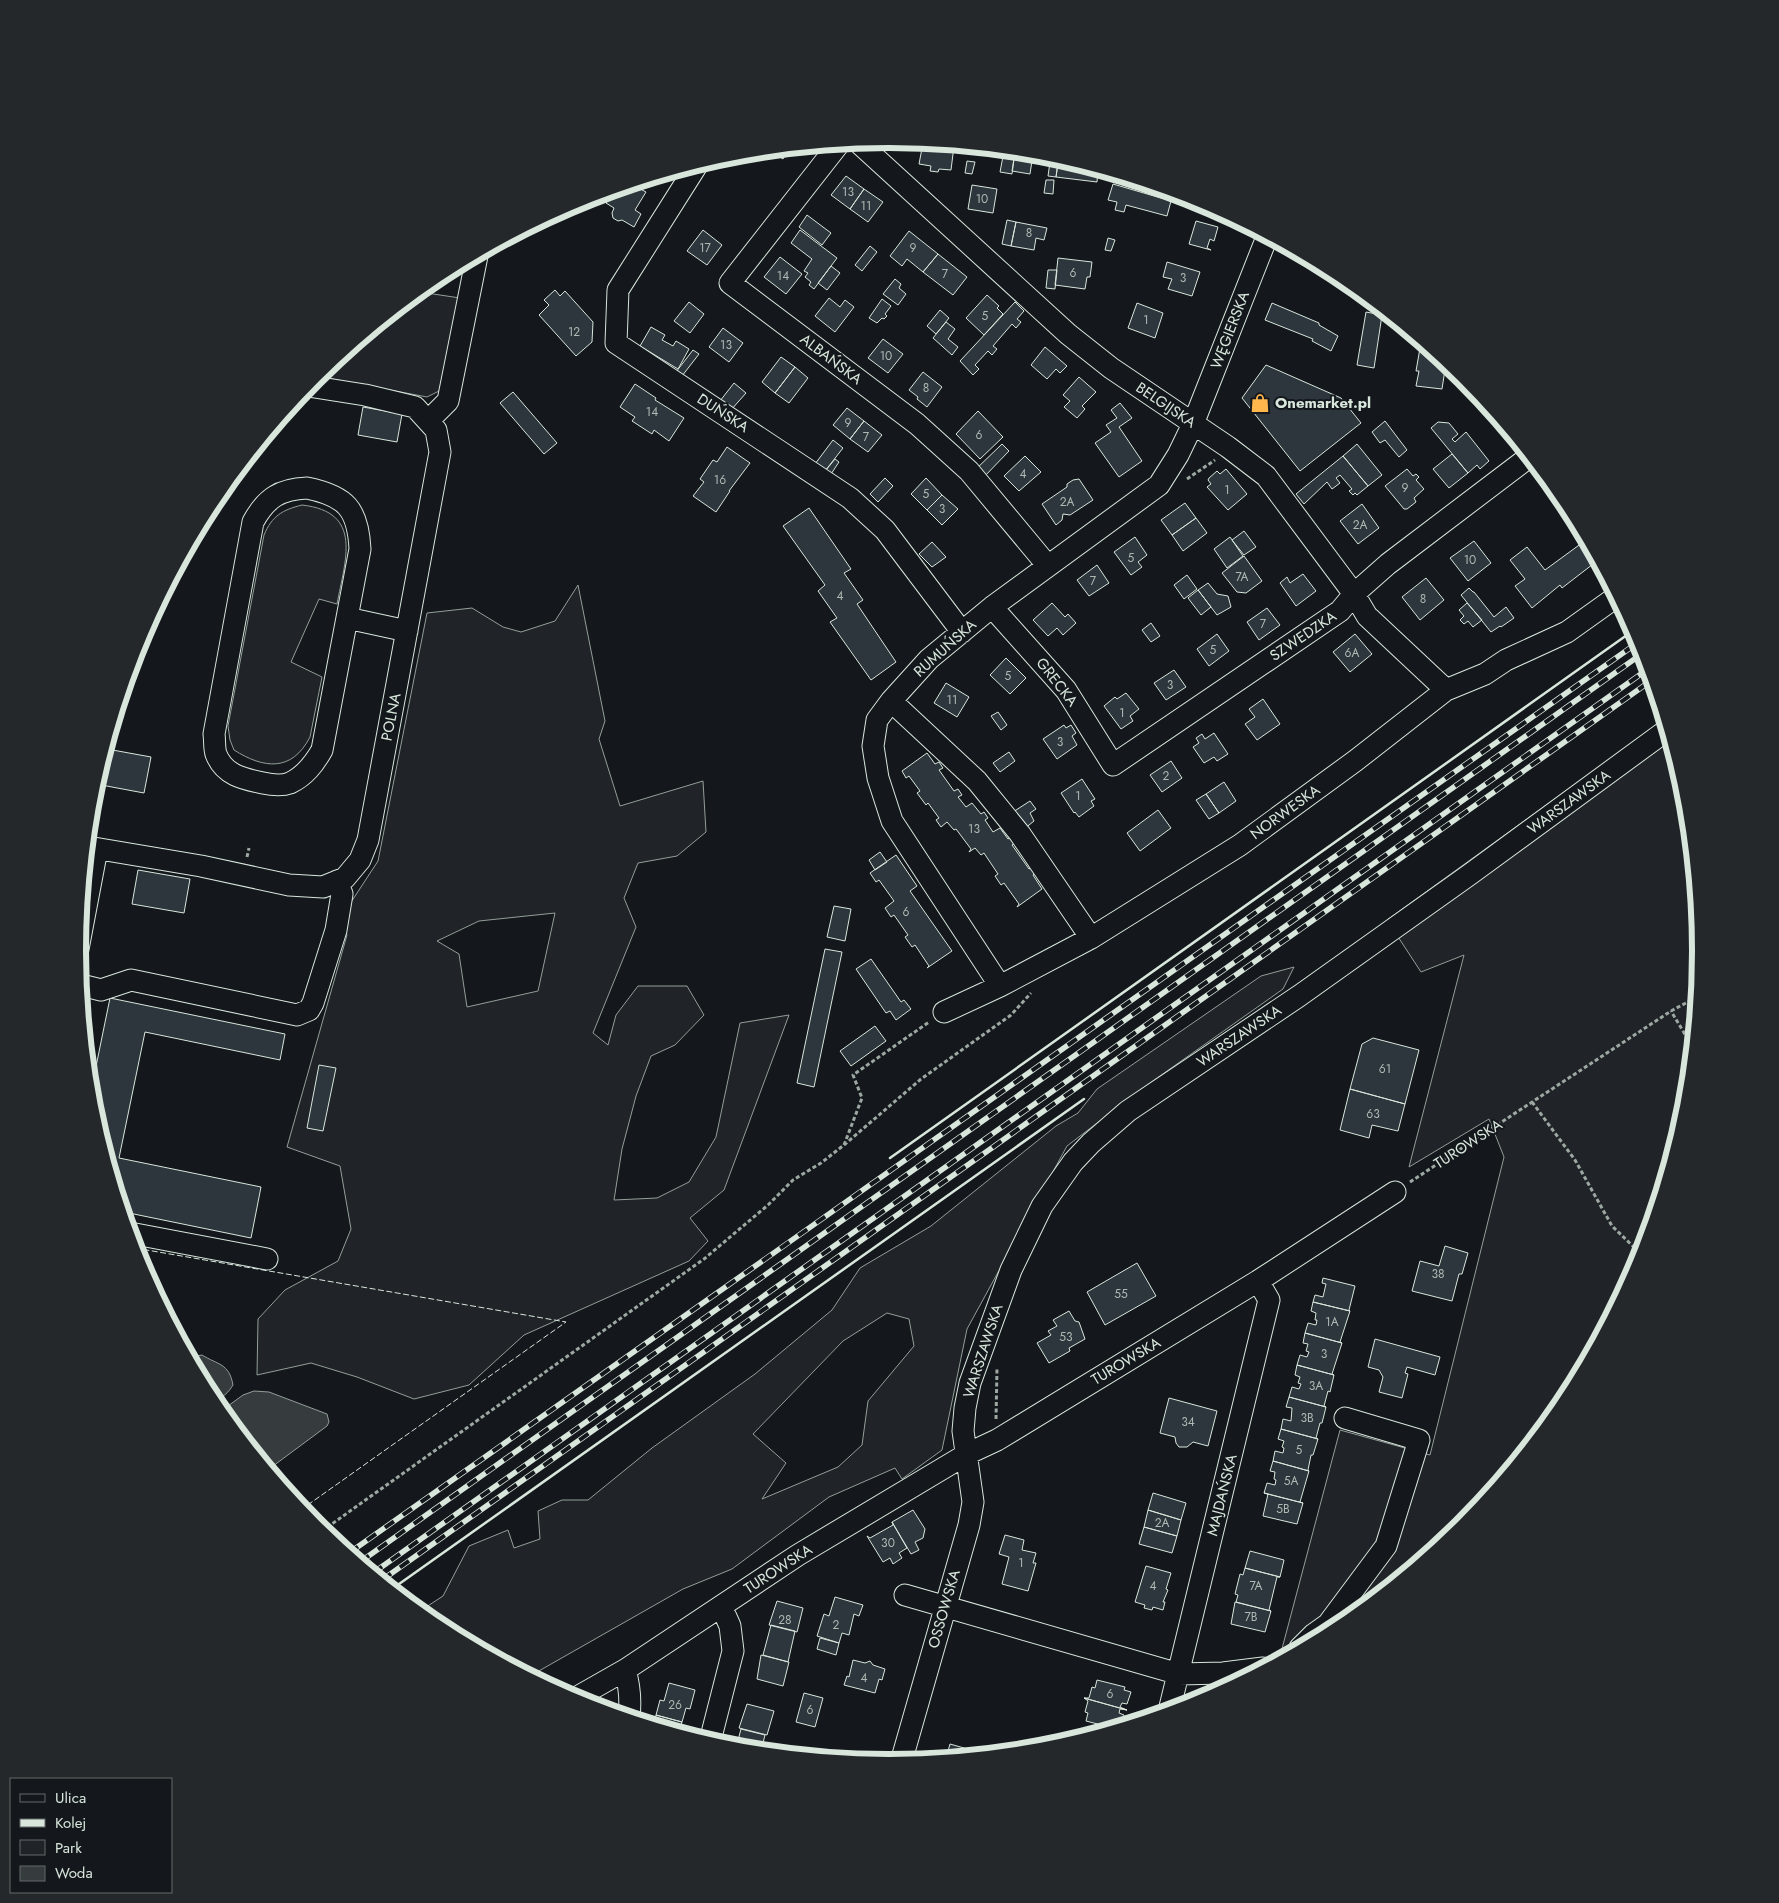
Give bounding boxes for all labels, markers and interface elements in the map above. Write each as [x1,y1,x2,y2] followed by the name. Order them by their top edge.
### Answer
[842,183,854,201] house number: 13
[976,190,988,208] house number: 10
[861,197,871,215] house number: 11
[1026,224,1032,242] house number: 8
[699,239,712,257] house number: 17
[910,239,917,257] house number: 9
[1070,264,1077,282] house number: 6
[942,265,949,283] house number: 7
[777,267,789,285] house number: 14
[1180,269,1187,287] house number: 3
[1205,288,1255,372] street label: WĘGIERSKA
[982,307,989,325] house number: 5
[1143,311,1149,329] house number: 1
[568,323,580,341] house number: 12
[795,328,867,390] street label: ALBAŃSKA
[720,336,732,354] house number: 13
[880,347,892,365] house number: 10
[1131,377,1201,433] street label: BELGIJSKA
[923,379,929,397] house number: 8
[693,388,753,438] street label: DUŃSKA
[1249,392,1271,414] shop icon: Onemarket.pl
[1275,392,1371,414] place label: Onemarket.pl
[646,403,658,421] house number: 14
[845,414,852,432] house number: 9
[976,426,983,444] house number: 6
[863,428,870,446] house number: 7
[1020,465,1027,483] house number: 4
[714,471,726,489] house number: 16
[1402,479,1409,497] house number: 9
[1224,481,1230,499] house number: 1
[923,485,930,503] house number: 5
[1060,493,1074,511] house number: 2A
[939,500,946,518] house number: 3
[1353,516,1367,534] house number: 2A
[1128,549,1135,567] house number: 5
[1464,551,1476,569] house number: 10
[1235,568,1249,586] house number: 7A
[1090,572,1097,590] house number: 7
[837,587,844,605] house number: 4
[1420,590,1426,608] house number: 8
[1265,606,1341,666] street label: SZWEDZKA
[909,614,981,682] street label: RUMUŃSKA
[1260,615,1267,633] house number: 7
[1210,641,1217,659] house number: 5
[1345,644,1359,662] house number: 6A
[1031,653,1083,711] street label: GRECKA
[1005,667,1012,685] house number: 5
[1167,676,1174,694] house number: 3
[376,691,406,743] street label: POLNA
[947,691,957,709] house number: 11
[1119,704,1125,722] house number: 1
[1057,733,1064,751] house number: 3
[1523,764,1615,840] street label: WARSZAWSKA
[1163,767,1170,785] house number: 2
[1246,779,1325,845] street label: NORWESKA
[1075,787,1081,805] house number: 1
[968,820,980,838] house number: 13
[903,903,910,921] house number: 6
[1192,999,1286,1072] street label: WARSZAWSKA
[1379,1060,1391,1078] house number: 61
[1366,1105,1380,1123] house number: 63
[1429,1114,1507,1174] street label: TUROWSKA
[1431,1265,1445,1283] house number: 38
[1114,1285,1128,1303] house number: 55
[957,1301,1009,1401] street label: WARSZAWSKA
[1325,1313,1339,1331] house number: 1A
[1059,1328,1073,1346] house number: 53
[1087,1332,1165,1390] street label: TUROWSKA
[1321,1345,1328,1363] house number: 3
[1309,1377,1323,1395] house number: 3A
[1300,1409,1314,1427] house number: 3B
[1181,1413,1195,1431] house number: 34
[1296,1441,1303,1459] house number: 5
[1201,1452,1243,1538] street label: MAJDAŃSKA
[1284,1472,1298,1490] house number: 5A
[1276,1500,1290,1518] house number: 5B
[1155,1514,1169,1532] house number: 2A
[881,1534,895,1552] house number: 30
[739,1539,817,1599] street label: TUROWSKA
[1018,1554,1024,1572] house number: 1
[922,1567,966,1651] street label: OSSOWSKA
[1150,1577,1157,1595] house number: 4
[1249,1577,1263,1595] house number: 7A
[1245,1608,1258,1626] house number: 7B
[778,1611,792,1629] house number: 28
[833,1616,840,1634] house number: 2
[861,1669,868,1687] house number: 4
[1107,1685,1114,1703] house number: 6
[668,1696,682,1714] house number: 26
[807,1701,814,1719] house number: 6
[10,1778,172,1893] legend
[55,1787,86,1809] text: Ulica
[55,1812,86,1834] text: Kolej
[55,1837,82,1859] text: Park
[55,1862,93,1884] text: Woda

